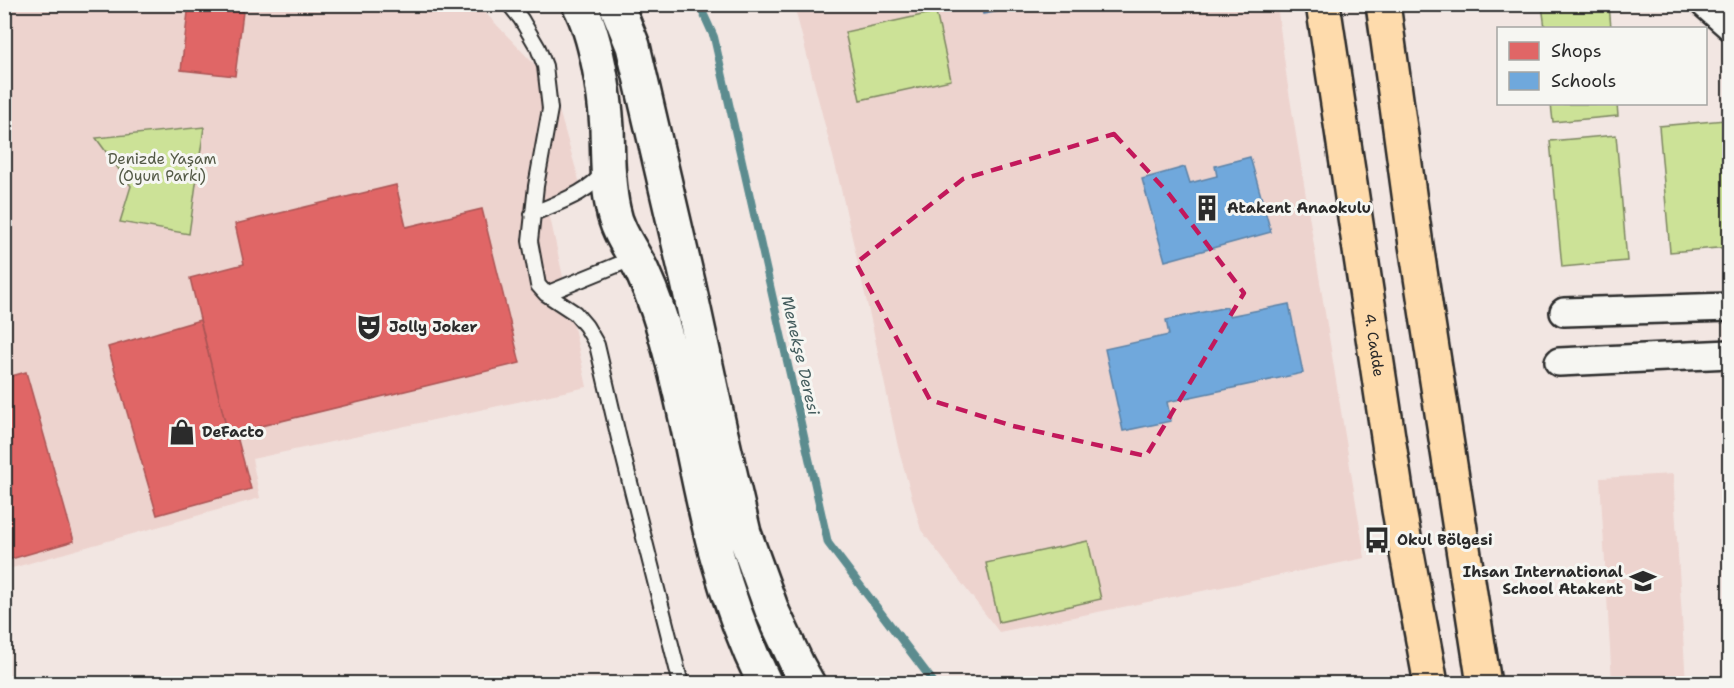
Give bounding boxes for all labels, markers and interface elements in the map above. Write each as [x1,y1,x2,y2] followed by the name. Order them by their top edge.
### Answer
[1497,27,1707,105] legend
[1551,39,1602,63] text: Shops
[1551,69,1617,93] text: Schools
[108,149,216,186] park label: Denizde Yaşam (Oyun Parkı)
[1192,193,1222,223] building icon: Atakent Anaokulu
[1227,198,1371,218] place label: Atakent Anaokulu
[777,293,825,417] water label: Menekşe Deresi
[354,312,384,342] theatre icon: Jolly Joker
[1360,312,1389,378] street label: 4. Cadde
[389,317,478,337] place label: Jolly Joker
[167,417,197,447] shop icon: DeFacto
[202,422,264,442] place label: DeFacto
[1362,525,1392,555] bus stop icon: Okul Bölgesi
[1397,530,1493,550] place label: Okul Bölgesi
[1463,562,1623,599] place label: Ihsan International School Atakent
[1628,566,1658,596] school or university icon: Ihsan International School Atakent

